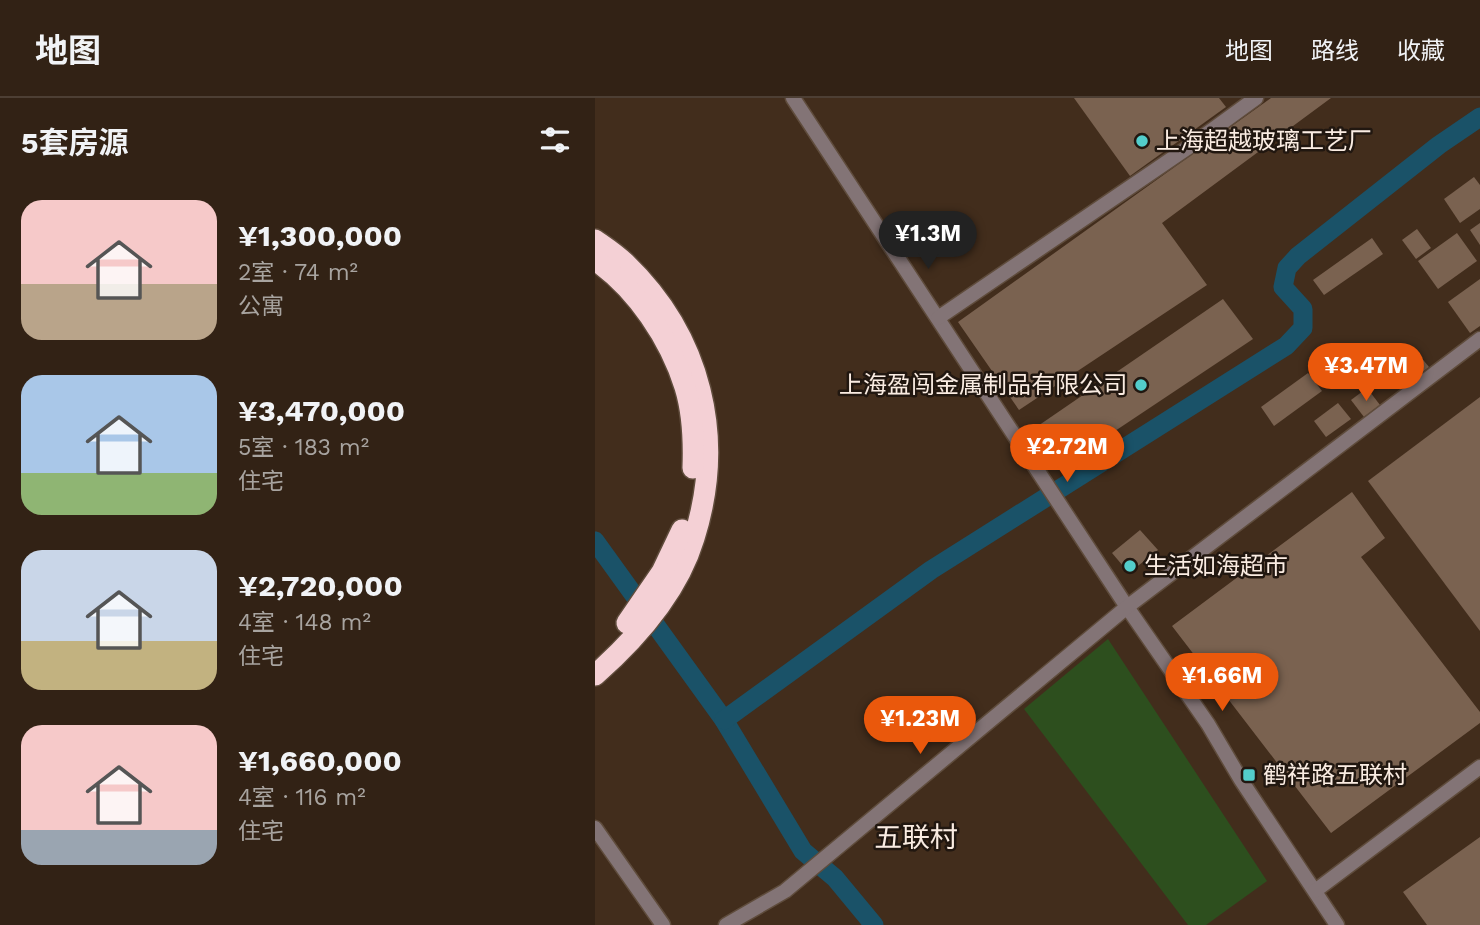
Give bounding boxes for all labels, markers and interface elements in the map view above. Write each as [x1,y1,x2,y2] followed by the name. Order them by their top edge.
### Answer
[35,31,101,70] text: 地图
[1225,37,1273,65] text: 地图
[1311,37,1359,65] text: 路线
[1397,37,1445,65] text: 收藏
[536,121,574,159] icon: filters
[21,125,129,160] text: 5套房源
[1156,127,1372,155] place label: 上海超越玻璃工艺厂
[1134,133,1150,149] marker: 上海超越玻璃工艺厂
[879,212,977,271] pin: ¥1.3M
[238,218,402,253] text: ¥1,300,000
[895,220,961,247] text: ¥1.3M
[77,228,161,312] icon: home
[238,259,358,286] text: 2室 · 74 m²
[238,293,284,320] text: 公寓
[1309,344,1423,403] pin: ¥3.47M
[1324,352,1408,379] text: ¥3.47M
[839,371,1127,399] place label: 上海盈闯金属制品有限公司
[1133,377,1149,393] marker: 上海盈闯金属制品有限公司
[238,393,405,428] text: ¥3,470,000
[77,403,161,487] icon: home
[1010,424,1124,484] pin: ¥2.72M
[1026,433,1108,460] text: ¥2.72M
[238,434,369,461] text: 5室 · 183 m²
[238,468,284,495] text: 住宅
[1144,552,1288,580] place label: 生活如海超市
[1122,558,1138,574] marker: 生活如海超市
[238,568,403,603] text: ¥2,720,000
[77,578,161,662] icon: home
[238,609,371,636] text: 4室 · 148 m²
[238,643,284,670] text: 住宅
[1165,654,1279,713] pin: ¥1.66M
[1181,662,1263,689] text: ¥1.66M
[863,696,977,756] pin: ¥1.23M
[880,705,960,732] text: ¥1.23M
[238,743,402,778] text: ¥1,660,000
[77,753,161,837] icon: home
[1263,761,1407,789] place label: 鹤祥路五联村
[1241,767,1257,783] marker: 鹤祥路五联村
[238,784,366,811] text: 4室 · 116 m²
[238,818,284,845] text: 住宅
[874,821,958,854] district label: 五联村

